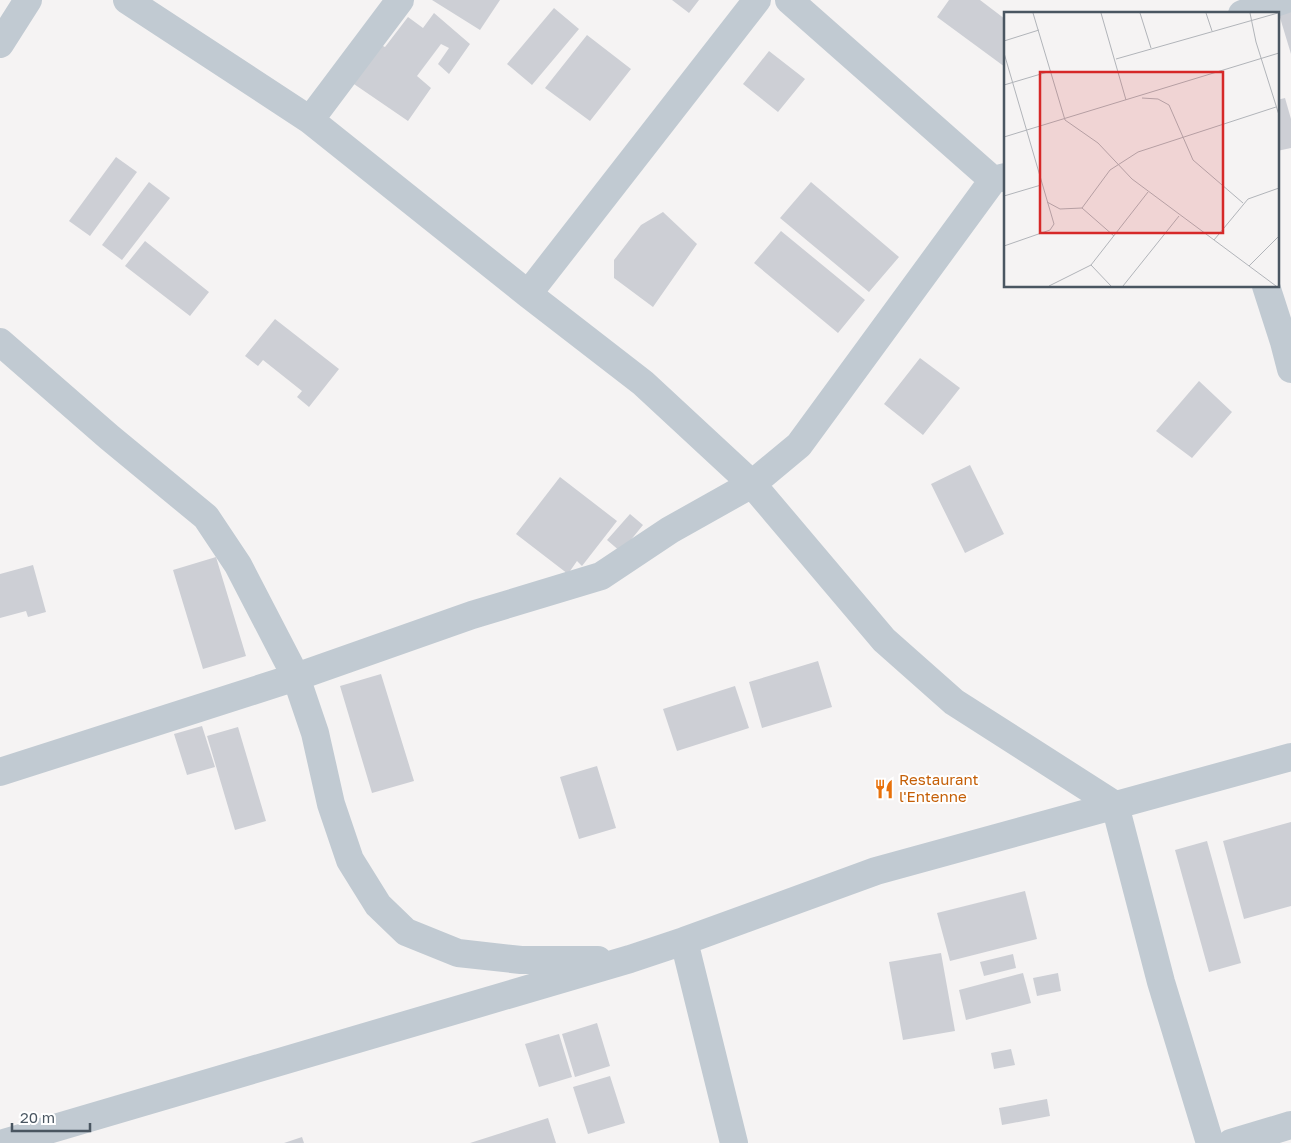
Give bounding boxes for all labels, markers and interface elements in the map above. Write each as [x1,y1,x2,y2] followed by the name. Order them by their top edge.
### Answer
[1004,12,1278,288] inset map
[899,770,979,805] place label: Restaurant l'Entenne
[873,778,895,800] restaurant icon: Restaurant l'Entenne
[12,1100,90,1132] scale bar
[20,1108,55,1126] text: 20 m

